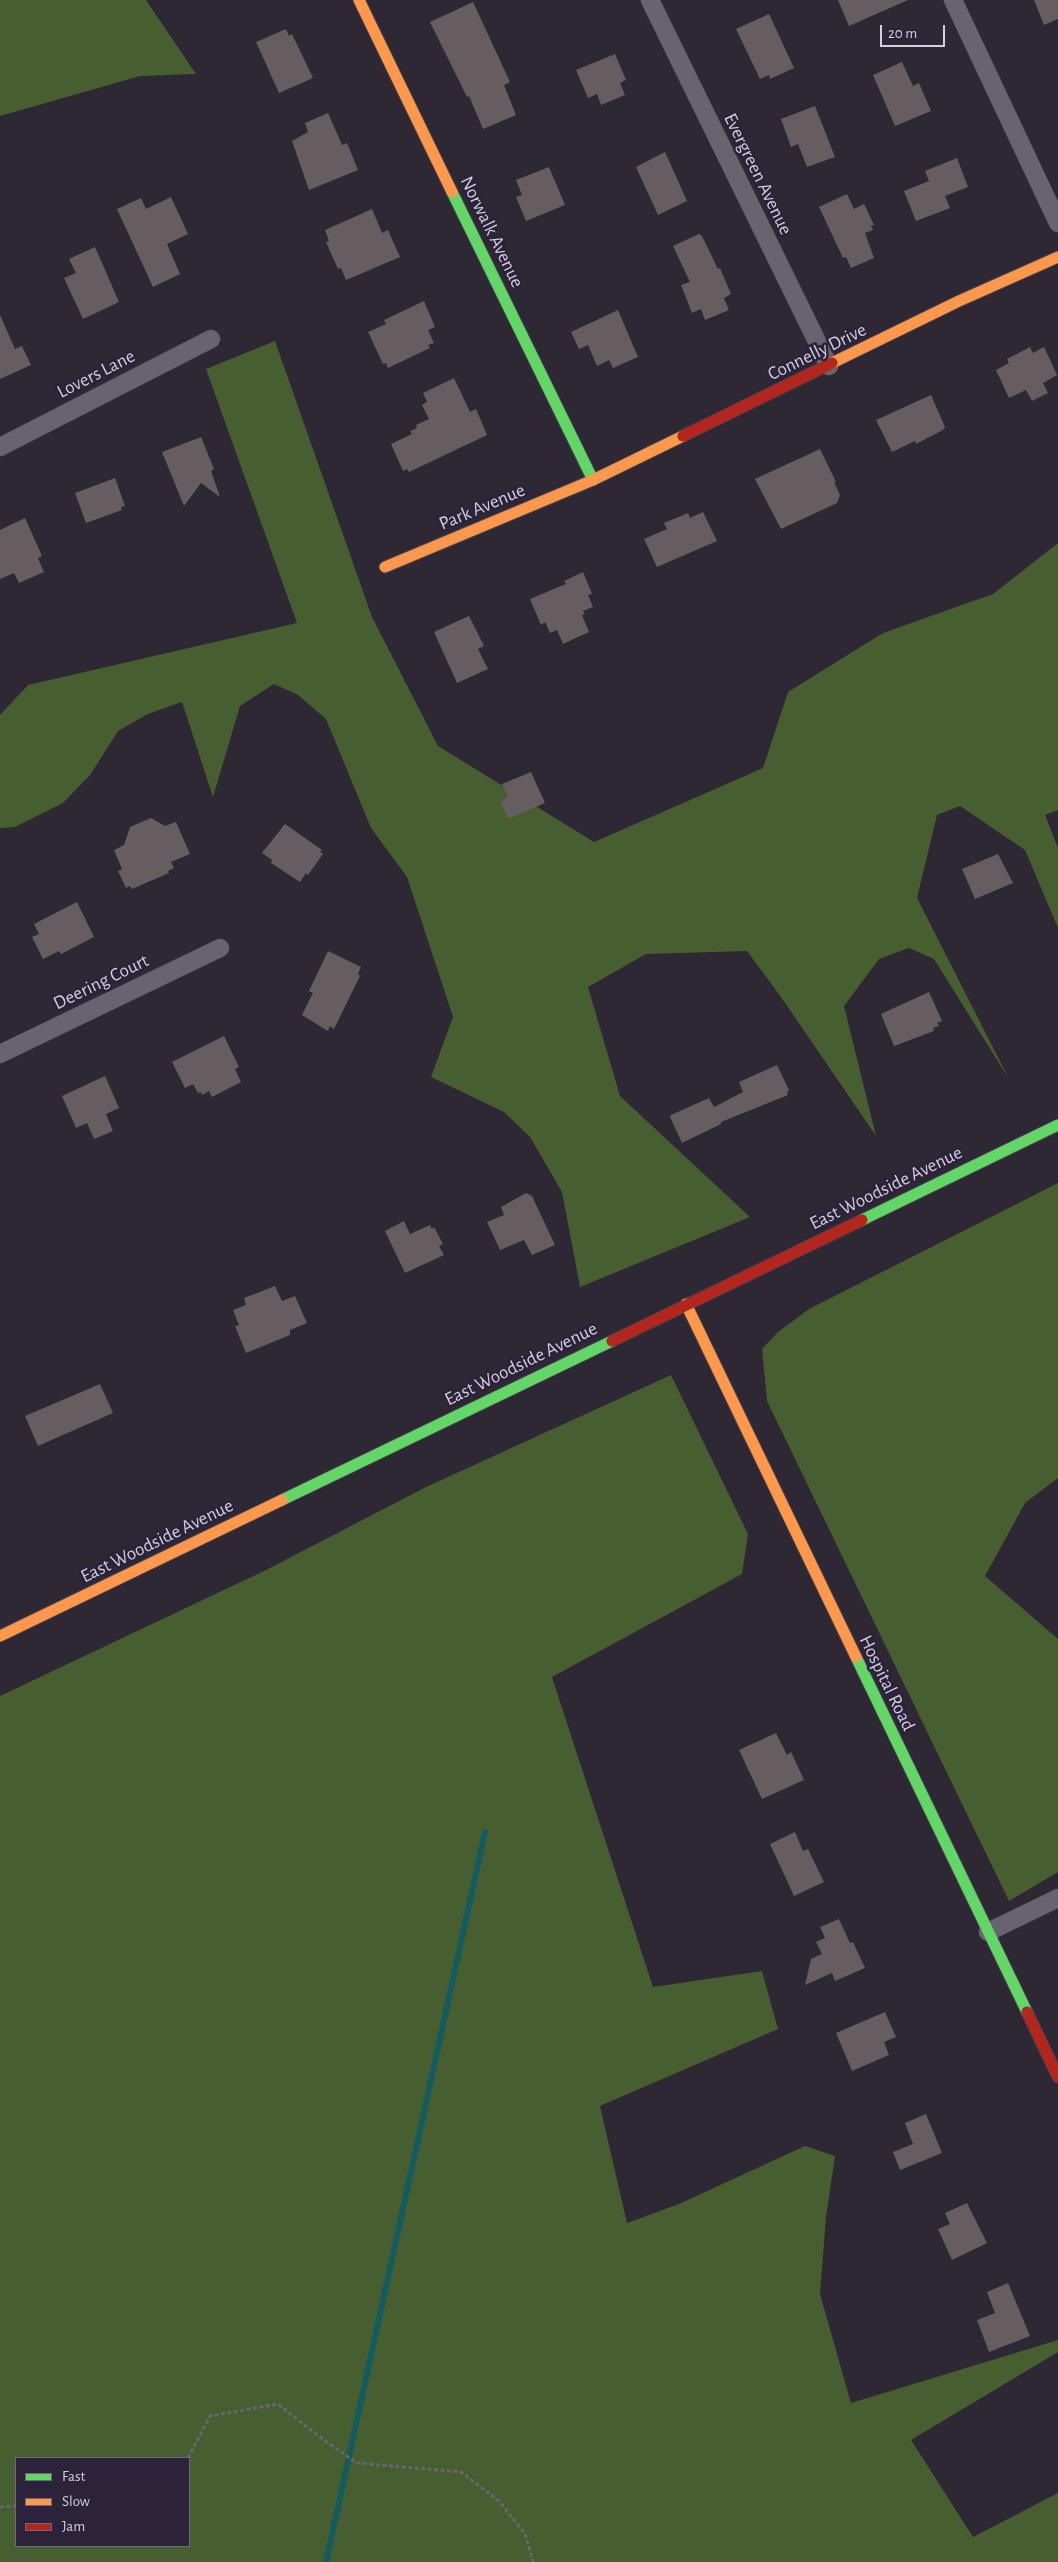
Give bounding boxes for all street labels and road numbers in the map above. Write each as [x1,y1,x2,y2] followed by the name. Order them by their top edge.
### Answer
[719,109,797,239] street label: Evergreen Avenue
[455,173,529,291] street label: Norwalk Avenue
[764,318,870,386] street label: Connelly Drive
[53,345,139,403] street label: Lovers Lane
[436,479,528,535] street label: Park Avenue
[50,949,152,1015] street label: Deering Court
[806,1141,966,1235] street label: East Woodside Avenue
[441,1317,601,1411] street label: East Woodside Avenue
[77,1494,237,1588] street label: East Woodside Avenue
[854,1631,920,1735] street label: Hospital Road

